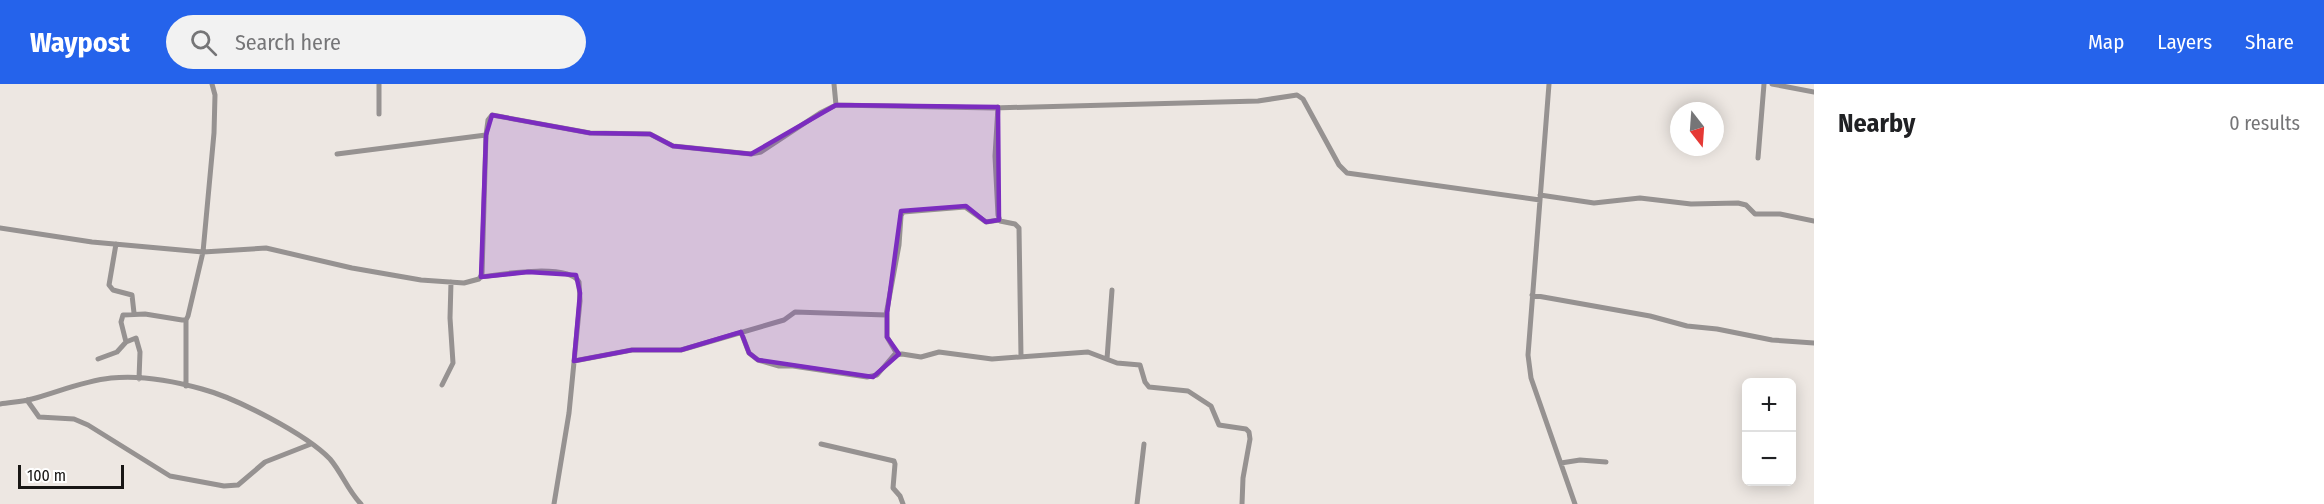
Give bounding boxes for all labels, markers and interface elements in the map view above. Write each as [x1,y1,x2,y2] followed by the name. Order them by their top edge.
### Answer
[166,15,586,69] search box
[30,26,130,59] text: Waypost
[187,26,220,59] icon: search
[235,29,341,56] text: Search here
[2088,29,2124,55] text: Map
[2157,29,2212,55] text: Layers
[2245,29,2294,55] text: Share
[1670,102,1724,156] north arrow
[1838,108,1915,139] text: Nearby
[2229,111,2300,135] text: 0 results
[1742,378,1796,486] map controls
[1742,378,1796,432] button: +
[1742,432,1796,486] button: −
[18,462,124,490] scale bar
[27,466,66,485] text: 100 m

